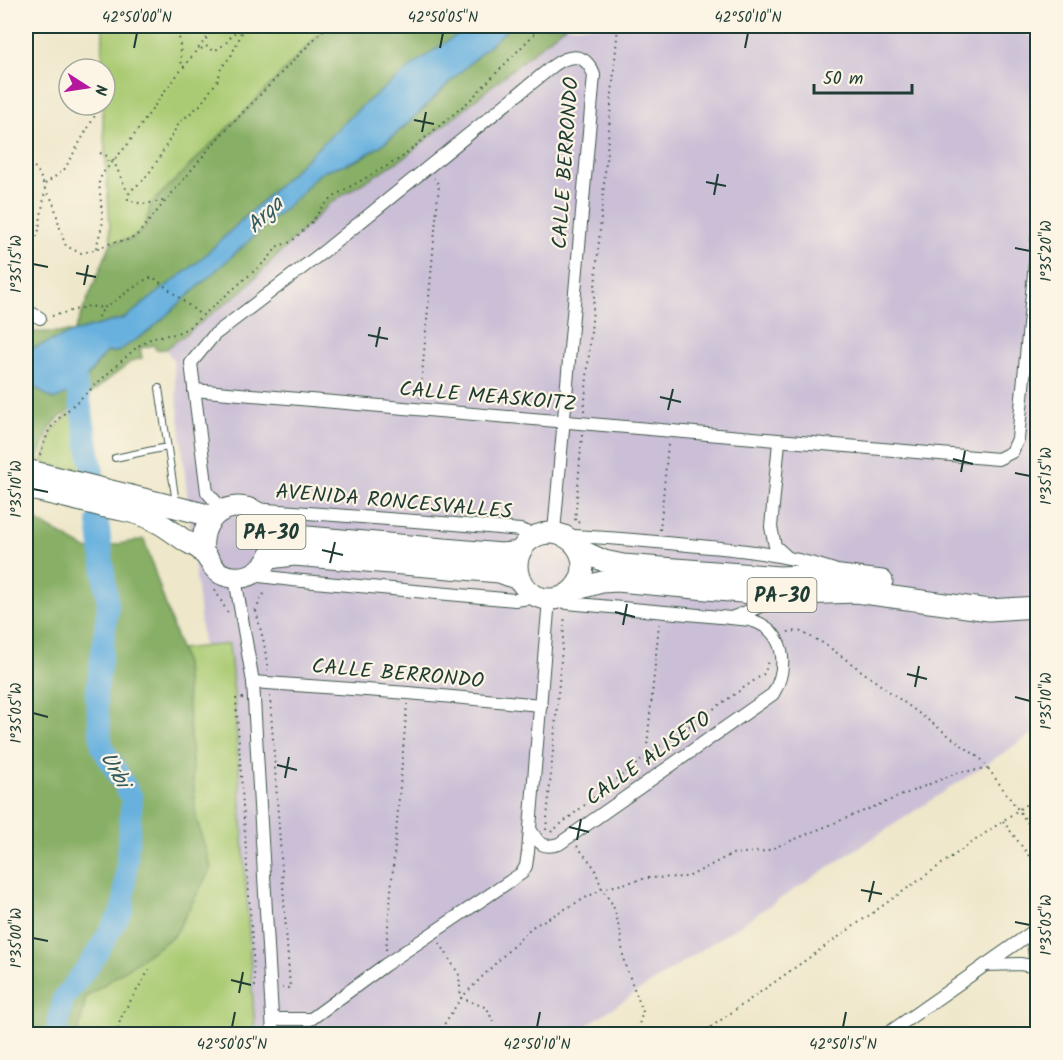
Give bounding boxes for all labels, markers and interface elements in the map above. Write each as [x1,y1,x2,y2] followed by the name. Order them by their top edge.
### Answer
[102,6,172,30] text: 42°50'00"N
[408,6,478,30] text: 42°50'05"N
[714,6,782,30] text: 42°50'10"N
[57,57,117,117] north arrow
[814,57,912,95] scale bar
[823,65,863,94] text: 50 m
[544,76,589,250] street label: CALLE BERRONDO
[87,82,113,97] text: N
[239,188,294,243] water label: Arga
[1035,220,1059,282] text: 1°35'20"W
[5,235,29,293] text: 1°35'15"W
[398,373,578,422] street label: CALLE MEASKOITZ
[1035,447,1059,505] text: 1°35'15"W
[5,460,29,518] text: 1°35'10"W
[274,476,514,529] street label: AVENIDA RONCESVALLES
[236,515,306,549] road number: PA-30
[748,578,816,612] road number: PA-30
[310,651,485,698] street label: CALLE BERRONDO
[1035,672,1059,730] text: 1°35'10"W
[5,682,29,743] text: 1°35'05"W
[579,703,719,815] street label: CALLE ALISETO
[89,745,140,799] water label: Urbi
[1035,894,1059,955] text: 1°35'05"W
[5,908,29,968] text: 1°35'00"W
[197,1033,267,1057] text: 42°50'05"N
[503,1033,571,1057] text: 42°50'10"N
[809,1033,877,1057] text: 42°50'15"N

